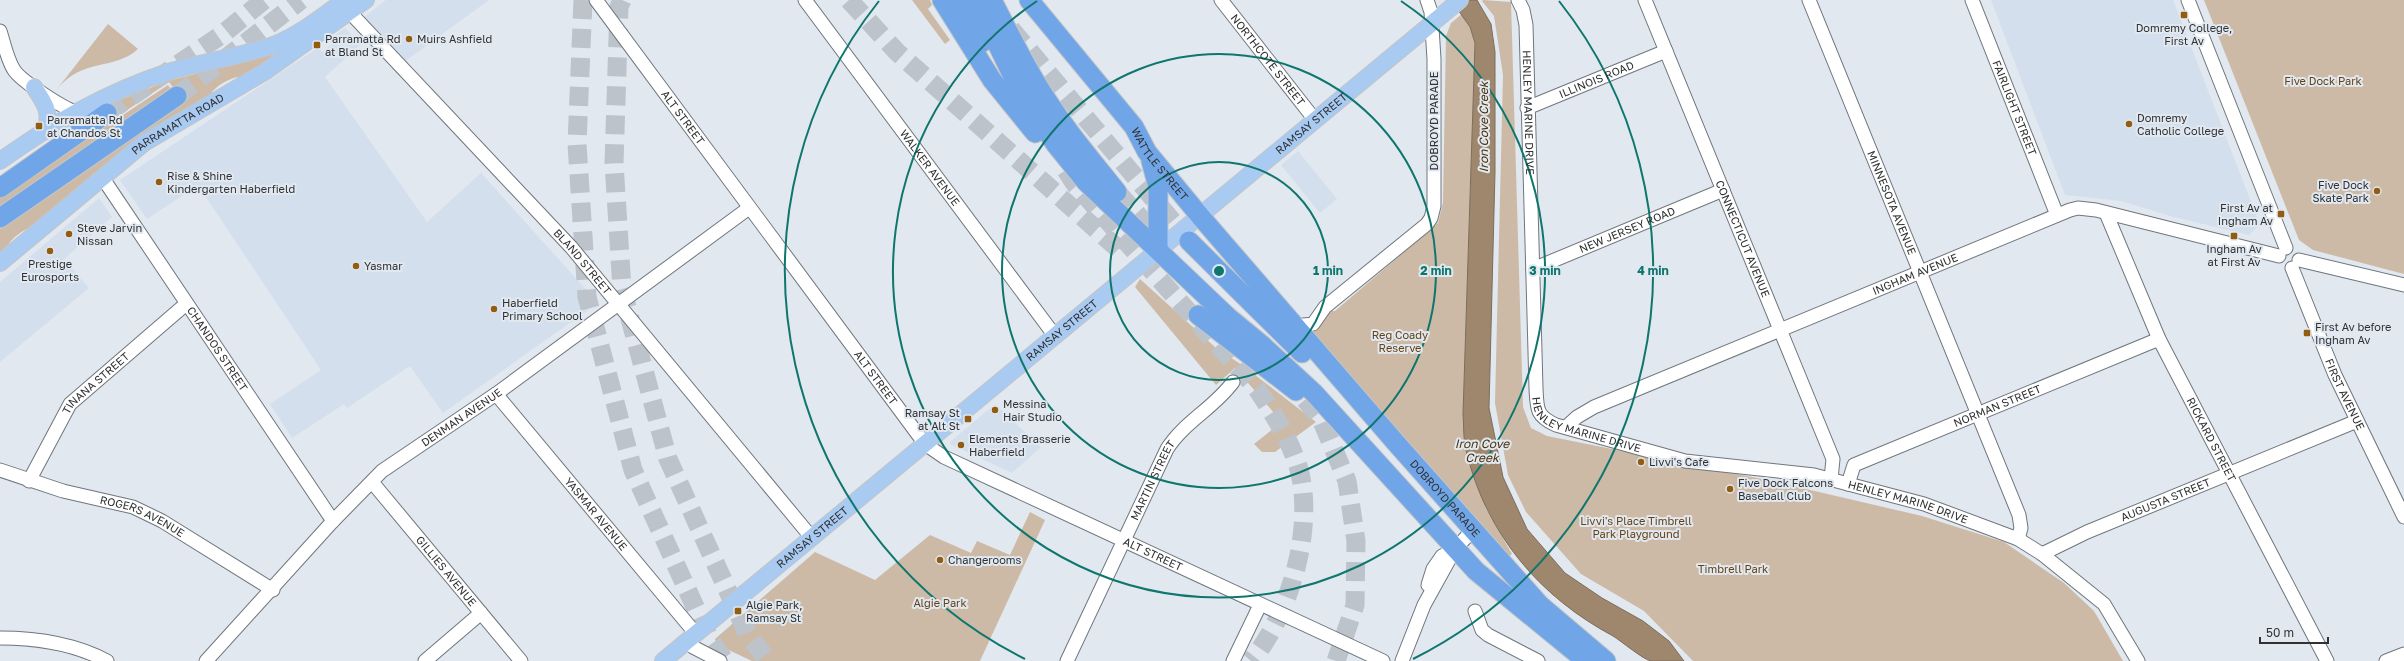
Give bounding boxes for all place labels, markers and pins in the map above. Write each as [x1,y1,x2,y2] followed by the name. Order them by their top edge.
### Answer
[2179,10,2189,20] marker: Domremy College, First Av
[2136,21,2232,47] place label: Domremy College, First Av
[325,32,401,58] place label: Parramatta Rd at Bland St
[417,32,492,45] place label: Muirs Ashfield
[404,34,414,44] marker: Muirs Ashfield
[312,40,322,50] marker: Parramatta Rd at Bland St
[2137,111,2224,137] place label: Domremy Catholic College
[47,113,123,139] place label: Parramatta Rd at Chandos St
[2124,119,2134,129] marker: Domremy Catholic College
[34,121,44,131] marker: Parramatta Rd at Chandos St
[167,169,295,195] place label: Rise & Shine Kindergarten Haberfield
[154,177,164,187] marker: Rise & Shine Kindergarten Haberfield
[2312,178,2369,204] place label: Five Dock Skate Park
[2372,186,2382,196] marker: Five Dock Skate Park
[2218,201,2273,227] place label: First Av at Ingham Av
[2276,209,2286,219] marker: First Av at Ingham Av
[77,221,142,247] place label: Steve Jarvin Nissan
[64,229,74,239] marker: Steve Jarvin Nissan
[2229,231,2239,241] marker: Ingham Av at First Av
[2206,242,2262,268] place label: Ingham Av at First Av
[45,246,55,256] marker: Prestige Eurosports
[21,257,79,283] place label: Prestige Eurosports
[364,259,403,272] place label: Yasmar
[351,261,361,271] marker: Yasmar
[1212,264,1226,278] centre of rings
[502,296,583,322] place label: Haberfield Primary School
[489,304,499,314] marker: Haberfield Primary School
[2315,320,2391,346] place label: First Av before Ingham Av
[2302,328,2312,338] marker: First Av before Ingham Av
[1003,397,1062,423] place label: Messina Hair Studio
[990,405,1000,415] marker: Messina Hair Studio
[905,406,960,432] place label: Ramsay St at Alt St
[963,414,973,424] marker: Ramsay St at Alt St
[969,432,1071,458] place label: Elements Brasserie Haberfield
[956,440,966,450] marker: Elements Brasserie Haberfield
[1649,455,1709,468] place label: Livvi's Cafe
[1636,457,1646,467] marker: Livvi's Cafe
[1738,476,1833,502] place label: Five Dock Falcons Baseball Club
[1725,484,1735,494] marker: Five Dock Falcons Baseball Club
[948,553,1021,566] place label: Changerooms
[935,555,945,565] marker: Changerooms
[746,598,803,624] place label: Algie Park, Ramsay St
[733,606,743,616] marker: Algie Park, Ramsay St

